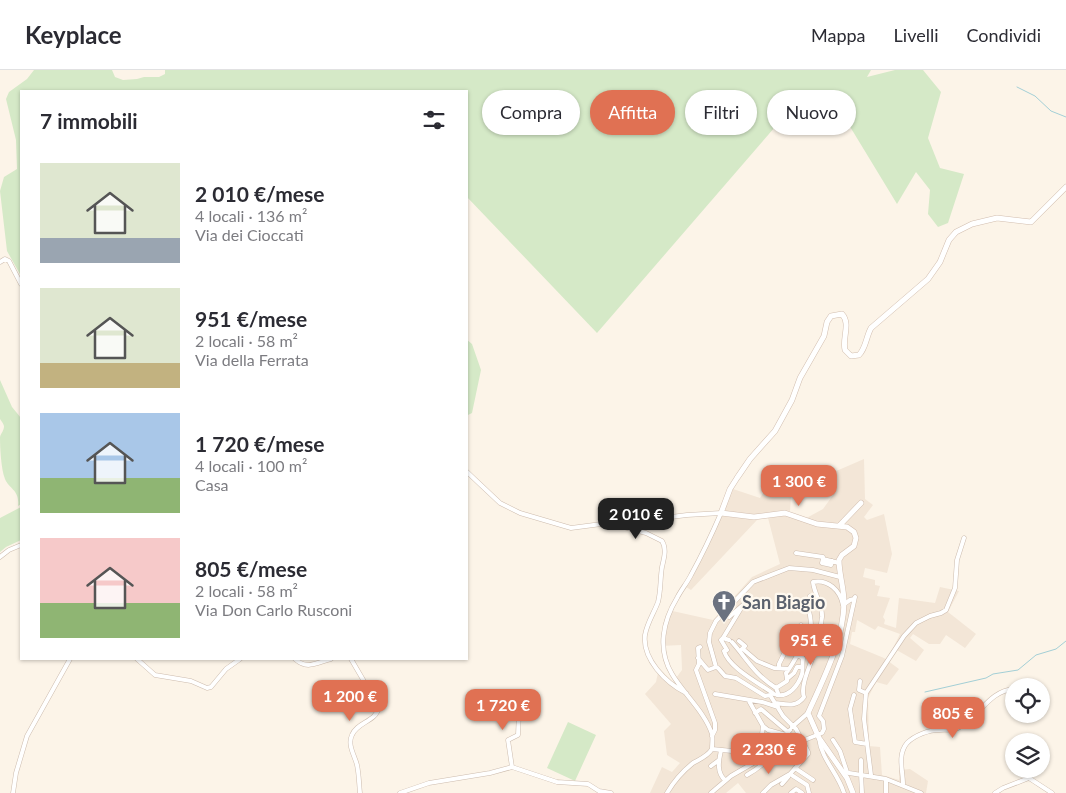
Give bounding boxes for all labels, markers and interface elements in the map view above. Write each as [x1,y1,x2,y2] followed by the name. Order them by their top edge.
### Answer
[25,20,122,49] text: Keyplace
[811,24,866,46] text: Mappa
[894,24,938,46] text: Livelli
[966,24,1041,46] text: Condividi
[482,90,580,135] chip: Compra
[590,90,675,135] chip: Affitta
[685,90,757,135] chip: Filtri
[767,90,856,135] chip: Nuovo
[420,106,448,134] icon: filters
[40,108,138,133] text: 7 immobili
[195,181,325,206] text: 2 010 €/mese
[80,183,140,243] icon: home
[195,206,307,225] text: 4 locali · 136 m²
[195,225,304,244] text: Via dei Cioccati
[195,306,307,331] text: 951 €/mese
[80,308,140,368] icon: home
[195,331,298,350] text: 2 locali · 58 m²
[195,350,309,369] text: Via della Ferrata
[195,431,325,456] text: 1 720 €/mese
[80,433,140,493] icon: home
[195,456,307,475] text: 4 locali · 100 m²
[753,464,845,507] pin: 1 300 €
[772,471,826,490] text: 1 300 €
[195,475,229,494] text: Casa
[590,498,682,540] pin: 2 010 €
[609,504,663,523] text: 2 010 €
[195,556,307,581] text: 805 €/mese
[80,558,140,618] icon: home
[195,581,298,600] text: 2 locali · 58 m²
[711,589,737,623] church icon: San Biagio
[742,591,825,613] place label: San Biagio
[195,600,352,619] text: Via Don Carlo Rusconi
[776,624,846,666] pin: 951 €
[790,630,832,649] text: 951 €
[1005,678,1050,778] map controls
[1005,678,1050,723] button: locate
[304,680,396,722] pin: 1 200 €
[323,686,377,705] text: 1 200 €
[457,688,549,731] pin: 1 720 €
[476,695,530,714] text: 1 720 €
[918,696,988,739] pin: 805 €
[932,703,974,722] text: 805 €
[723,732,815,775] pin: 2 230 €
[1005,733,1050,778] button: layers
[742,739,796,758] text: 2 230 €

